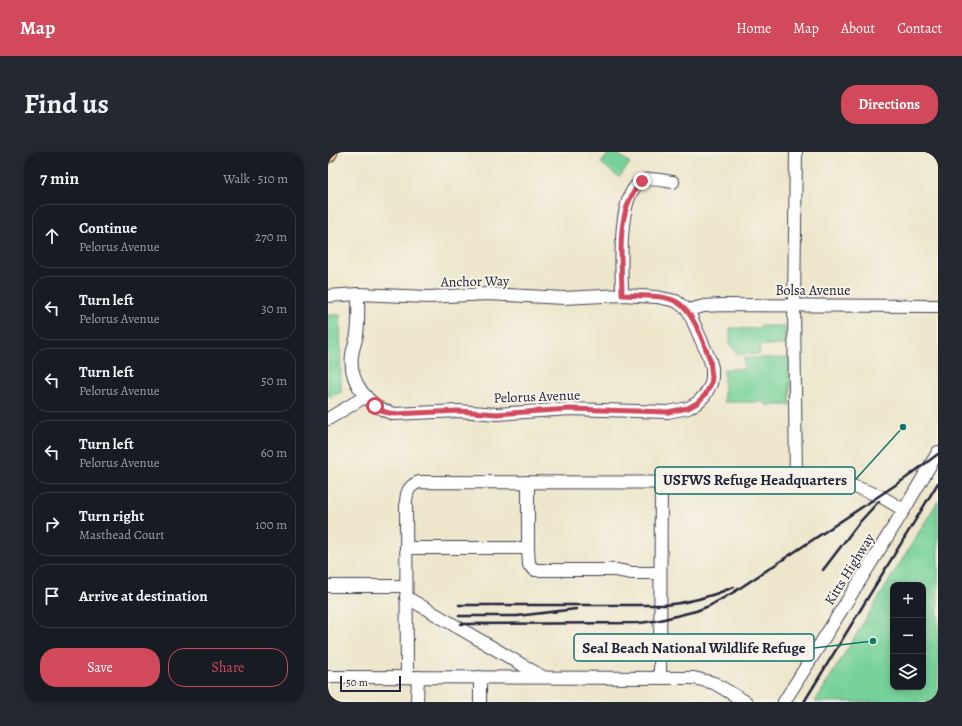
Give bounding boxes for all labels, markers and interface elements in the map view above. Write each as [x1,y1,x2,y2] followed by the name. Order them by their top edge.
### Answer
[20,15,55,41] text: Map
[736,19,771,38] text: Home
[793,19,819,38] text: Map
[841,19,875,38] text: About
[897,19,942,38] text: Contact
[24,85,109,123] text: Find us
[841,85,938,124] button: Directions
[40,167,79,190] text: 7 min
[223,170,288,187] text: Walk · 510 m
[633,172,651,190] route end
[79,218,137,238] text: Continue
[41,225,63,247] icon: ahead
[255,228,287,245] text: 270 m
[79,238,160,255] text: Pelorus Avenue
[440,271,510,292] street label: Anchor Way
[775,281,851,300] street label: Bolsa Avenue
[79,290,134,310] text: Turn left
[41,297,63,319] icon: left
[261,300,287,317] text: 30 m
[79,310,160,327] text: Pelorus Avenue
[79,362,134,382] text: Turn left
[41,369,63,391] icon: left
[261,372,287,389] text: 50 m
[79,382,160,399] text: Pelorus Avenue
[493,385,581,408] street label: Pelorus Avenue
[366,397,384,415] route start
[79,434,134,454] text: Turn left
[41,441,63,463] icon: left
[261,444,287,461] text: 60 m
[79,454,160,471] text: Pelorus Avenue
[655,467,855,494] callout: USFWS Refuge Headquarters
[663,470,847,490] text: USFWS Refuge Headquarters
[79,506,144,526] text: Turn right
[41,513,63,535] icon: right
[255,516,287,533] text: 100 m
[79,526,165,543] text: Masthead Court
[820,529,879,609] street label: Kitts Highway
[890,582,926,690] map controls
[890,582,926,618] button: +
[41,585,63,607] icon: arrive
[79,586,208,606] text: Arrive at destination
[890,618,926,654] button: −
[574,634,814,661] callout: Seal Beach National Wildlife Refuge
[582,638,806,658] text: Seal Beach National Wildlife Refuge
[40,648,160,687] button: Save
[168,648,288,687] button: Share
[890,654,926,690] button: layers
[340,674,401,693] scale bar
[346,675,368,690] text: 50 m

